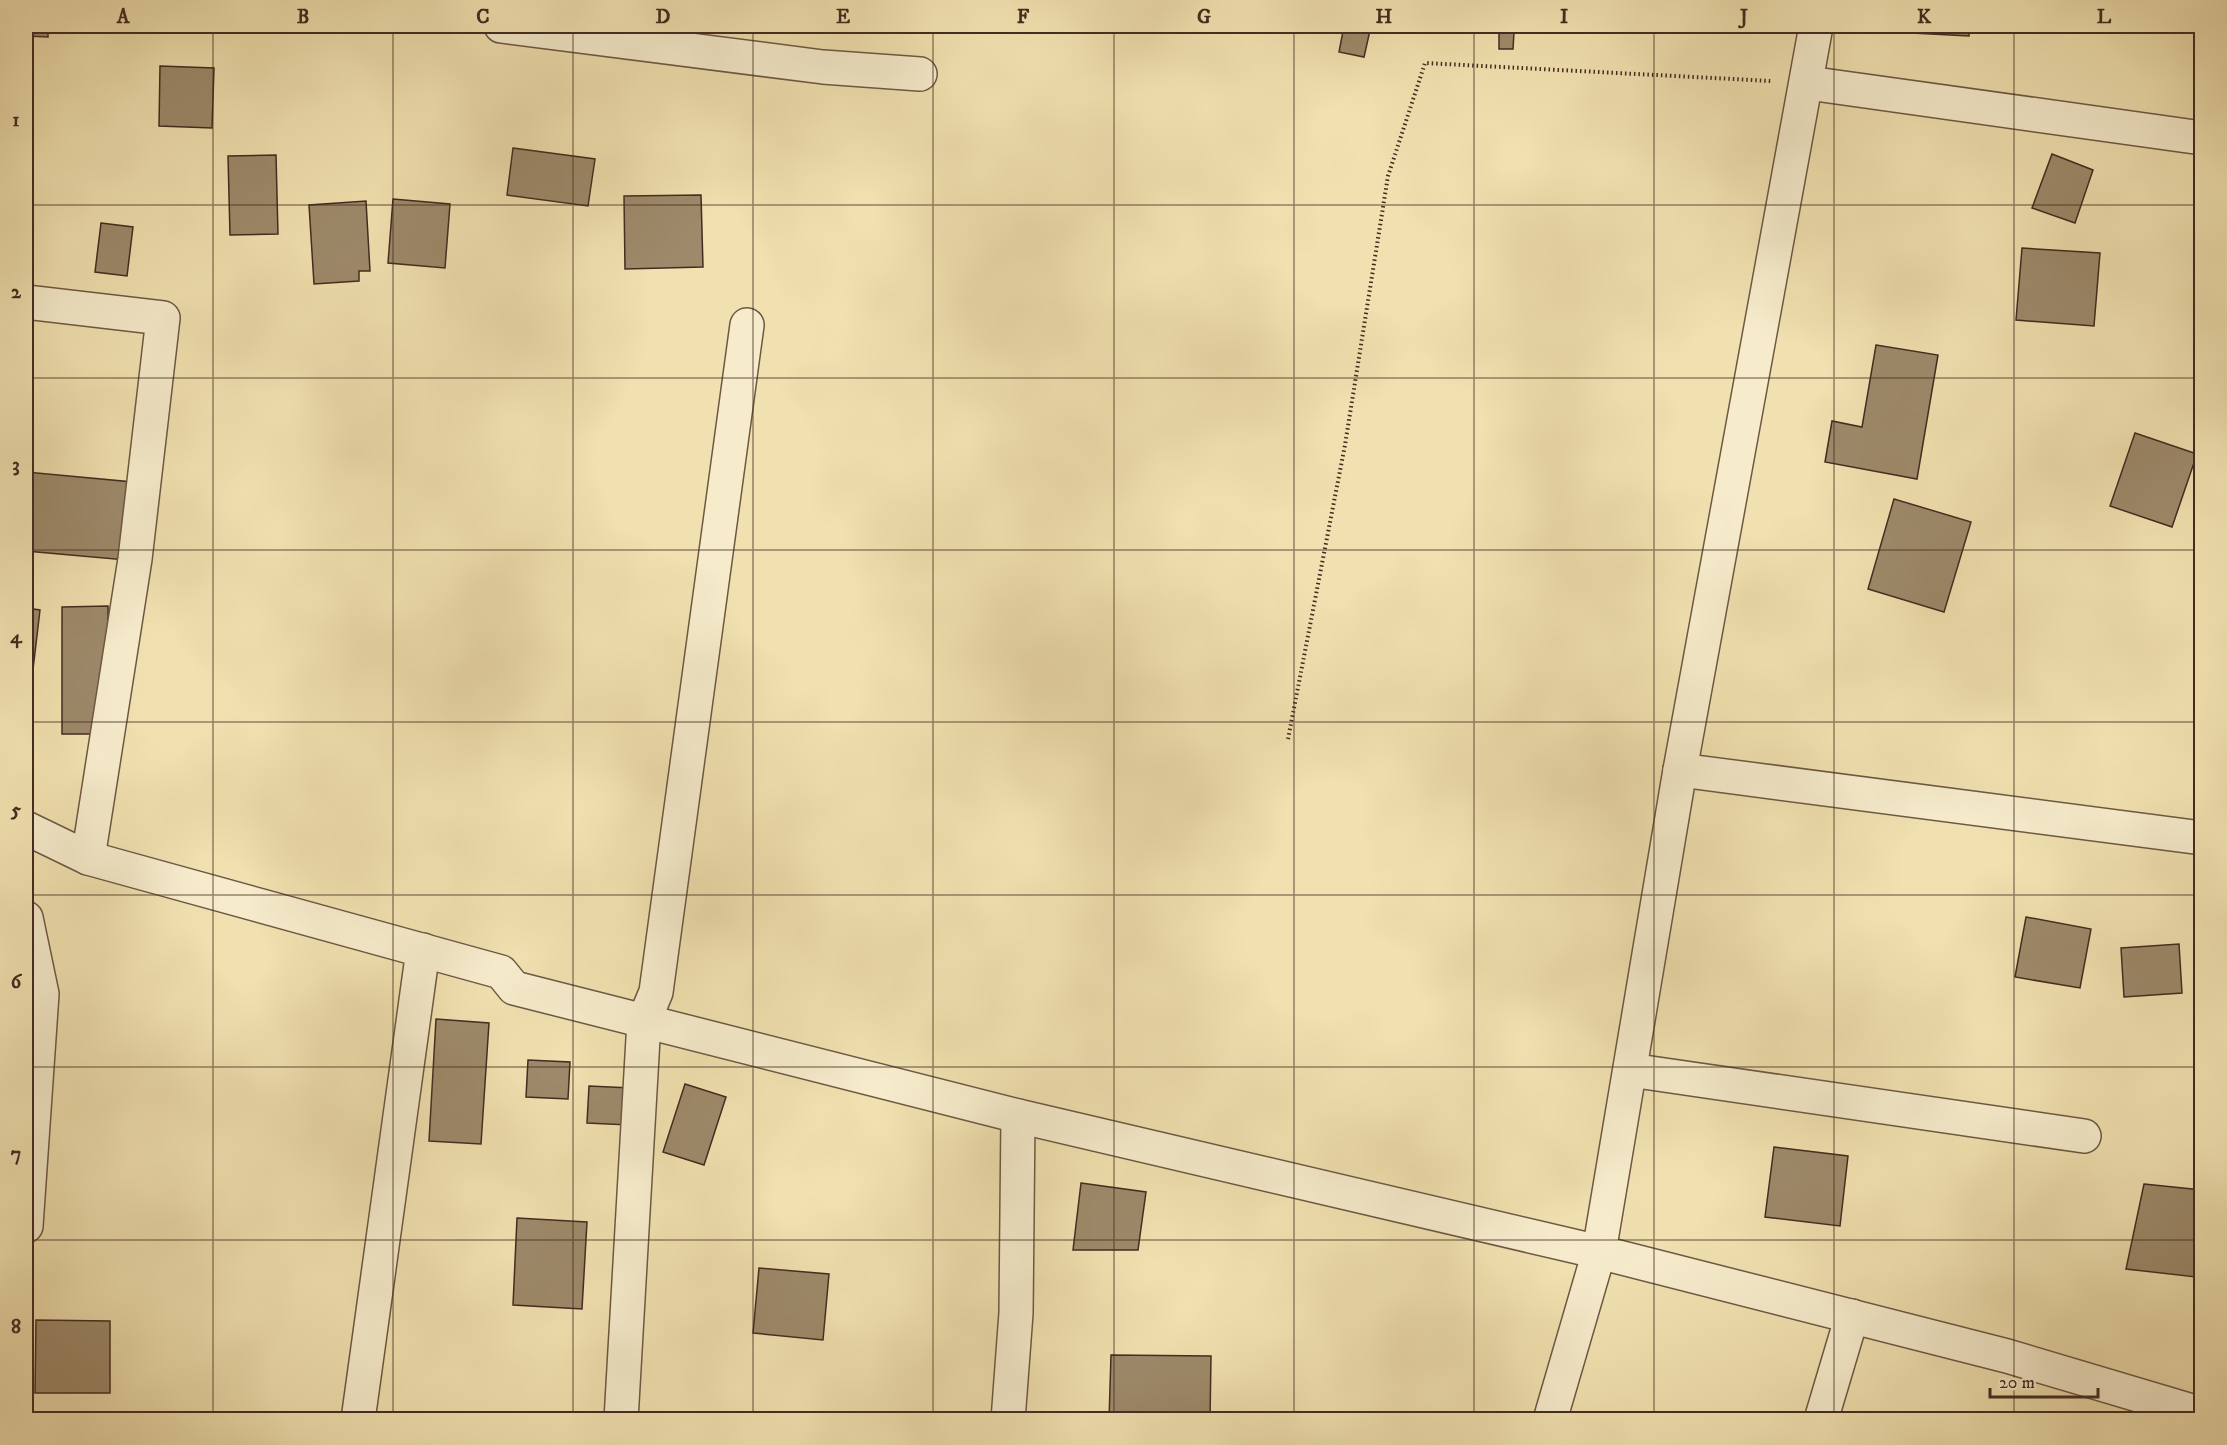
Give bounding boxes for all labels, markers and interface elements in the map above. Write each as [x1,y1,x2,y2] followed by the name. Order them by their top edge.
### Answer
[116,5,131,30] text: A
[297,5,309,30] text: B
[476,5,490,30] text: C
[656,5,671,30] text: D
[836,5,850,30] text: E
[1017,5,1030,30] text: F
[1197,5,1211,30] text: G
[1376,5,1393,30] text: H
[1560,5,1568,30] text: I
[1738,5,1748,30] text: J
[1917,5,1932,30] text: K
[2097,5,2112,30] text: L
[12,108,20,133] text: 1
[11,280,22,305] text: 2
[12,453,20,478] text: 3
[10,625,23,650] text: 4
[10,798,21,823] text: 5
[11,970,23,995] text: 6
[11,1142,21,1167] text: 7
[11,1315,21,1340] text: 8
[1990,1361,2098,1399] scale bar
[1999,1372,2035,1394] text: 20 m

